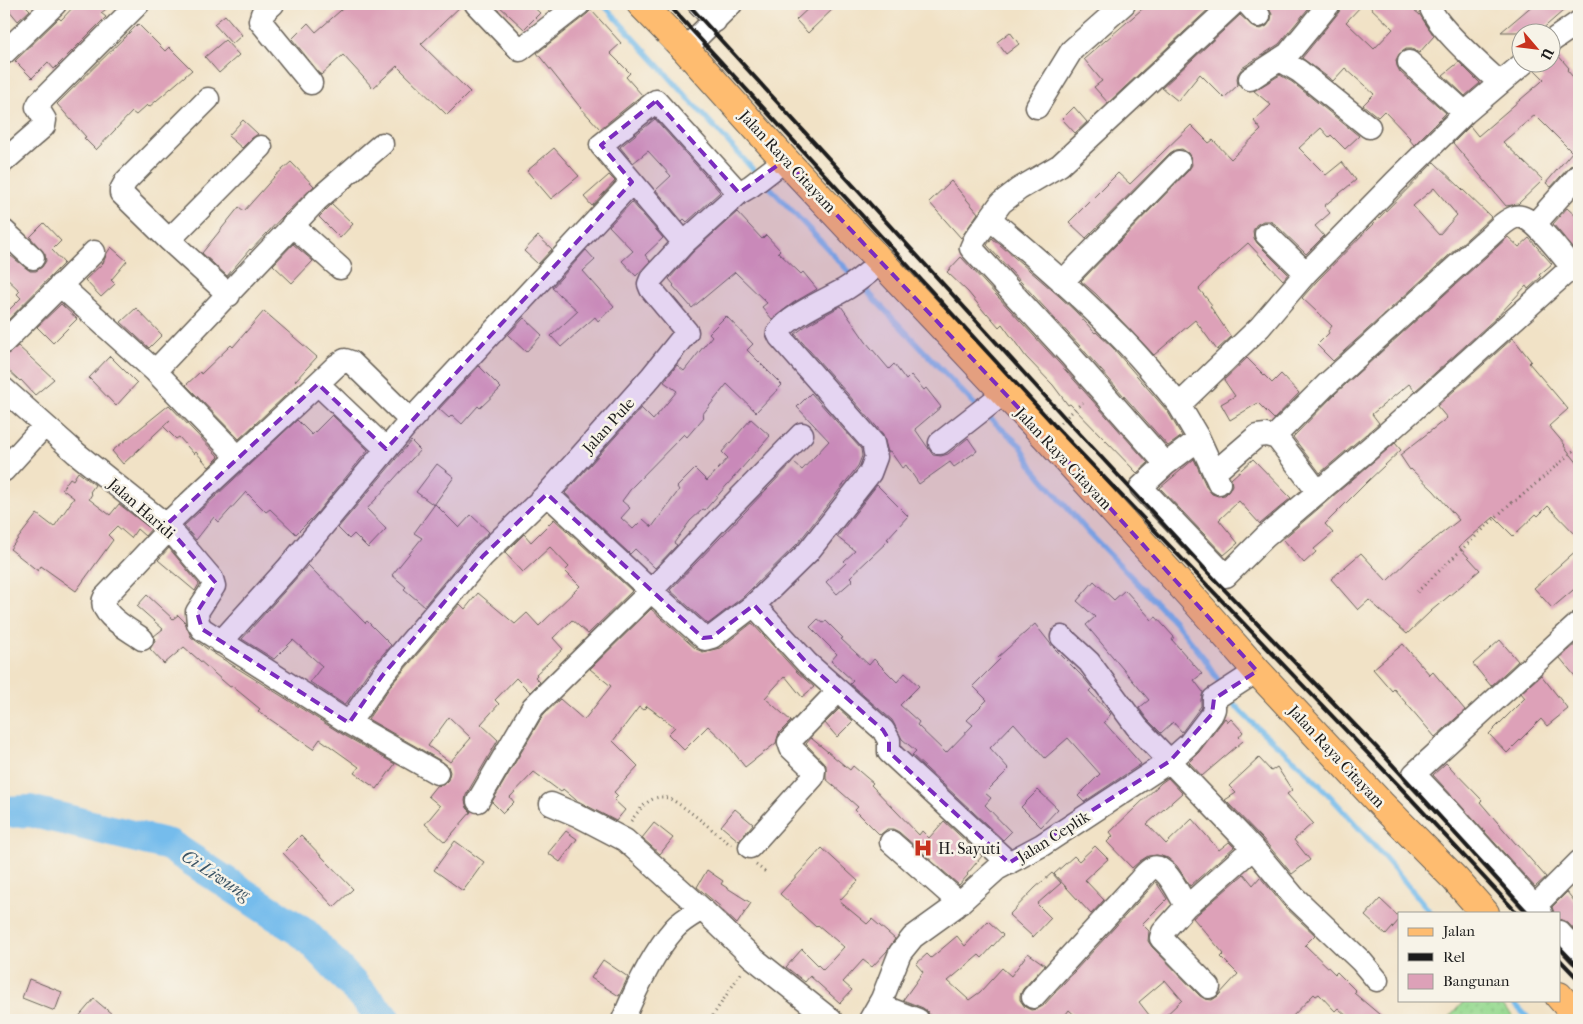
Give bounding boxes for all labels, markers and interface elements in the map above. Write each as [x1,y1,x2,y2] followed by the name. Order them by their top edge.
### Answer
[1510,22,1560,72] north arrow
[1537,44,1558,63] text: U
[734,105,840,217] street label: Jalan Raya Citayam
[577,393,638,459] street label: Jalan Pule
[1010,402,1116,514] street label: Jalan Raya Citayam
[103,473,179,543] street label: Jalan Haridi
[1283,700,1389,812] street label: Jalan Raya Citayam
[1012,806,1094,867] street label: Jalan Ceplik
[912,837,934,859] hospital icon: H. Sayuti
[938,839,1001,858] place label: H. Sayuti
[178,846,255,906] water label: Ci Liwung
[1398,912,1560,1002] legend
[1442,922,1475,940] text: Jalan
[1443,948,1465,966] text: Rel
[1443,972,1510,990] text: Bangunan

